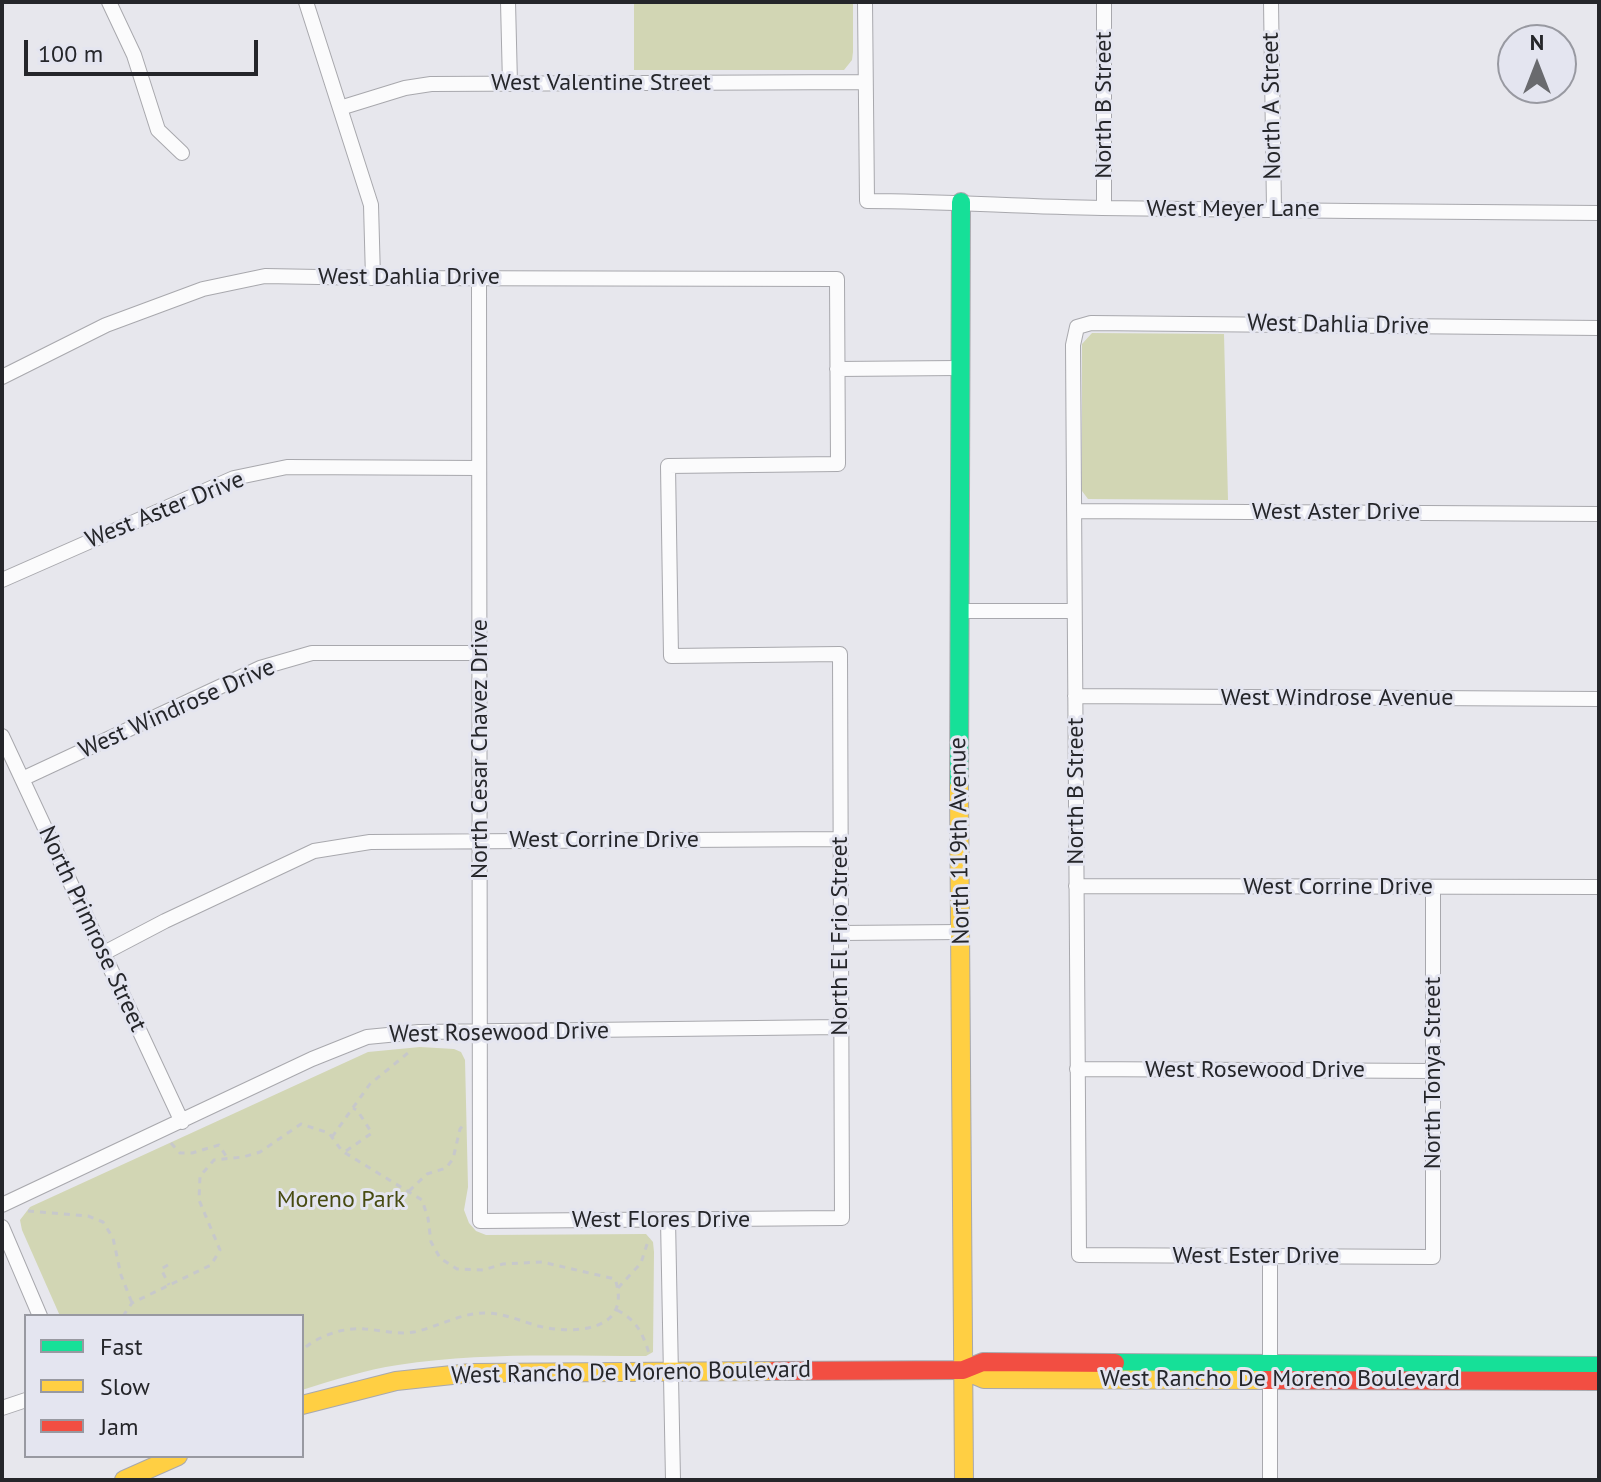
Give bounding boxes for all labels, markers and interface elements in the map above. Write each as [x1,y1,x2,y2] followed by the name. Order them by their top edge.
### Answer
[28,24,262,74] scale bar
[1497,24,1577,104] north arrow
[1530,28,1544,56] text: N
[1090,31,1118,179] street label: North B Street
[1256,32,1288,180] street label: North A Street
[38,38,103,69] text: 100 m
[491,69,711,97] street label: West Valentine Street
[1146,195,1320,223] street label: West Meyer Lane
[318,263,500,291] street label: West Dahlia Drive
[1247,309,1429,341] street label: West Dahlia Drive
[82,465,248,555] street label: West Aster Drive
[1252,498,1420,526] street label: West Aster Drive
[466,619,494,879] street label: North Cesar Chavez Drive
[75,653,279,765] street label: West Windrose Drive
[1221,684,1453,712] street label: West Windrose Avenue
[1062,717,1090,865] street label: North B Street
[944,737,976,945] street label: North 119th Avenue
[32,822,152,1036] street label: North Primrose Street
[509,826,699,854] street label: West Corrine Drive
[826,836,854,1036] street label: North El Frio Street
[1243,873,1433,901] street label: West Corrine Drive
[1419,977,1447,1169] street label: North Tonya Street
[389,1017,609,1049] street label: West Rosewood Drive
[1145,1056,1365,1084] street label: West Rosewood Drive
[277,1186,405,1214] park label: Moreno Park
[572,1206,750,1234] street label: West Flores Drive
[1172,1242,1340,1270] street label: West Ester Drive
[24,1314,304,1458] legend
[100,1331,143,1362] text: Fast
[451,1355,811,1391] street label: West Rancho De Moreno Boulevard
[1100,1365,1460,1393] street label: West Rancho De Moreno Boulevard
[100,1371,150,1402] text: Slow
[100,1411,138,1442] text: Jam

